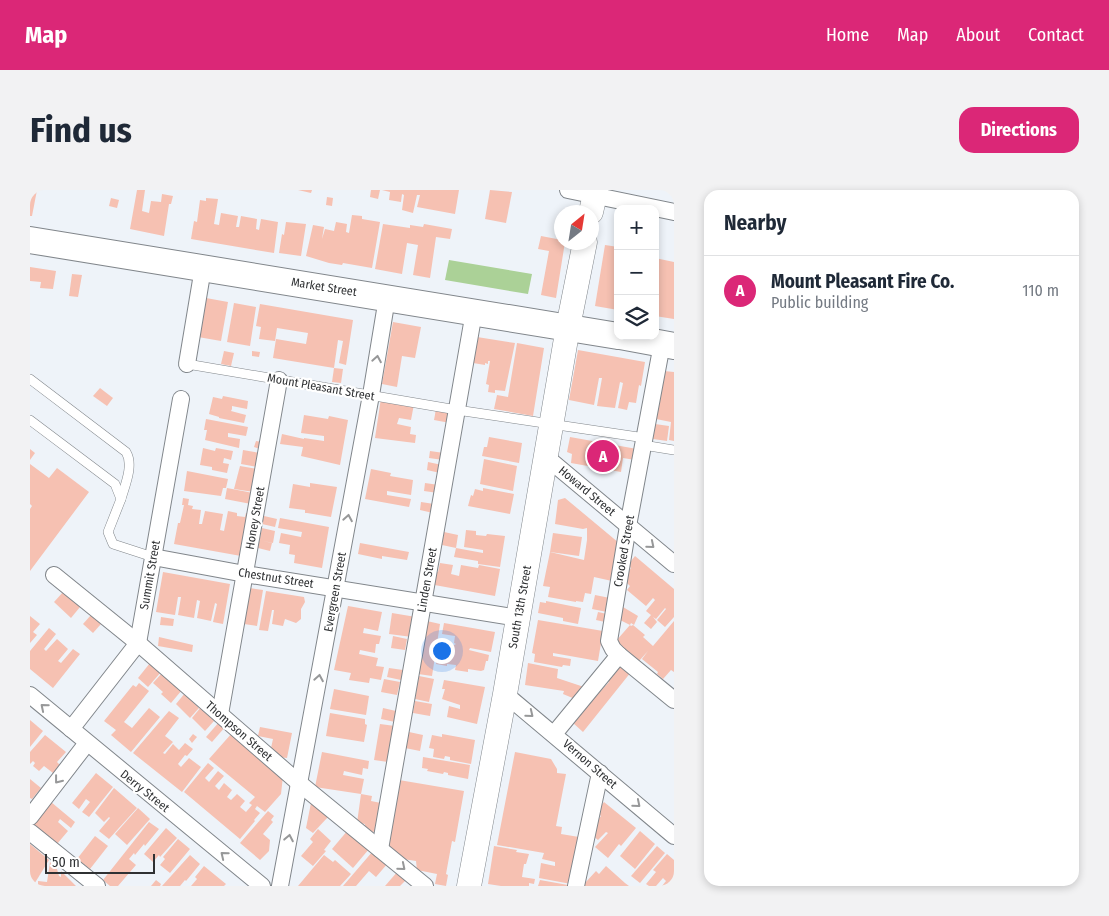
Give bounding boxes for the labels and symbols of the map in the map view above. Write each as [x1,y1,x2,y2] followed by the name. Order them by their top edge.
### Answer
[554,205,599,250] north arrow
[290,275,358,299] street label: Market Street
[371,354,381,363] one-way arrow
[266,371,376,403] street label: Mount Pleasant Street
[587,437,619,475] pin: A
[556,463,618,519] street label: Howard Street
[243,485,267,550] street label: Honey Street
[342,514,353,523] one-way arrow
[611,514,637,588] street label: Crooked Street
[137,539,163,611] street label: Summit Street
[645,539,654,547] one-way arrow
[414,546,440,614] street label: Linden Street
[321,551,349,633] street label: Evergreen Street
[506,564,534,650] street label: South 13th Street
[237,565,315,591] street label: Chestnut Street
[429,638,455,664] your location
[313,674,323,683] one-way arrow
[203,698,275,764] street label: Thompson Street
[41,704,50,713] one-way arrow
[524,708,533,717] one-way arrow
[560,737,620,791] street label: Vernon Street
[118,767,172,815] street label: Derry Street
[56,774,64,783] one-way arrow
[631,799,640,807] one-way arrow
[284,834,294,842] one-way arrow
[45,851,155,874] scale bar
[221,853,230,861] one-way arrow
[396,862,405,870] one-way arrow

